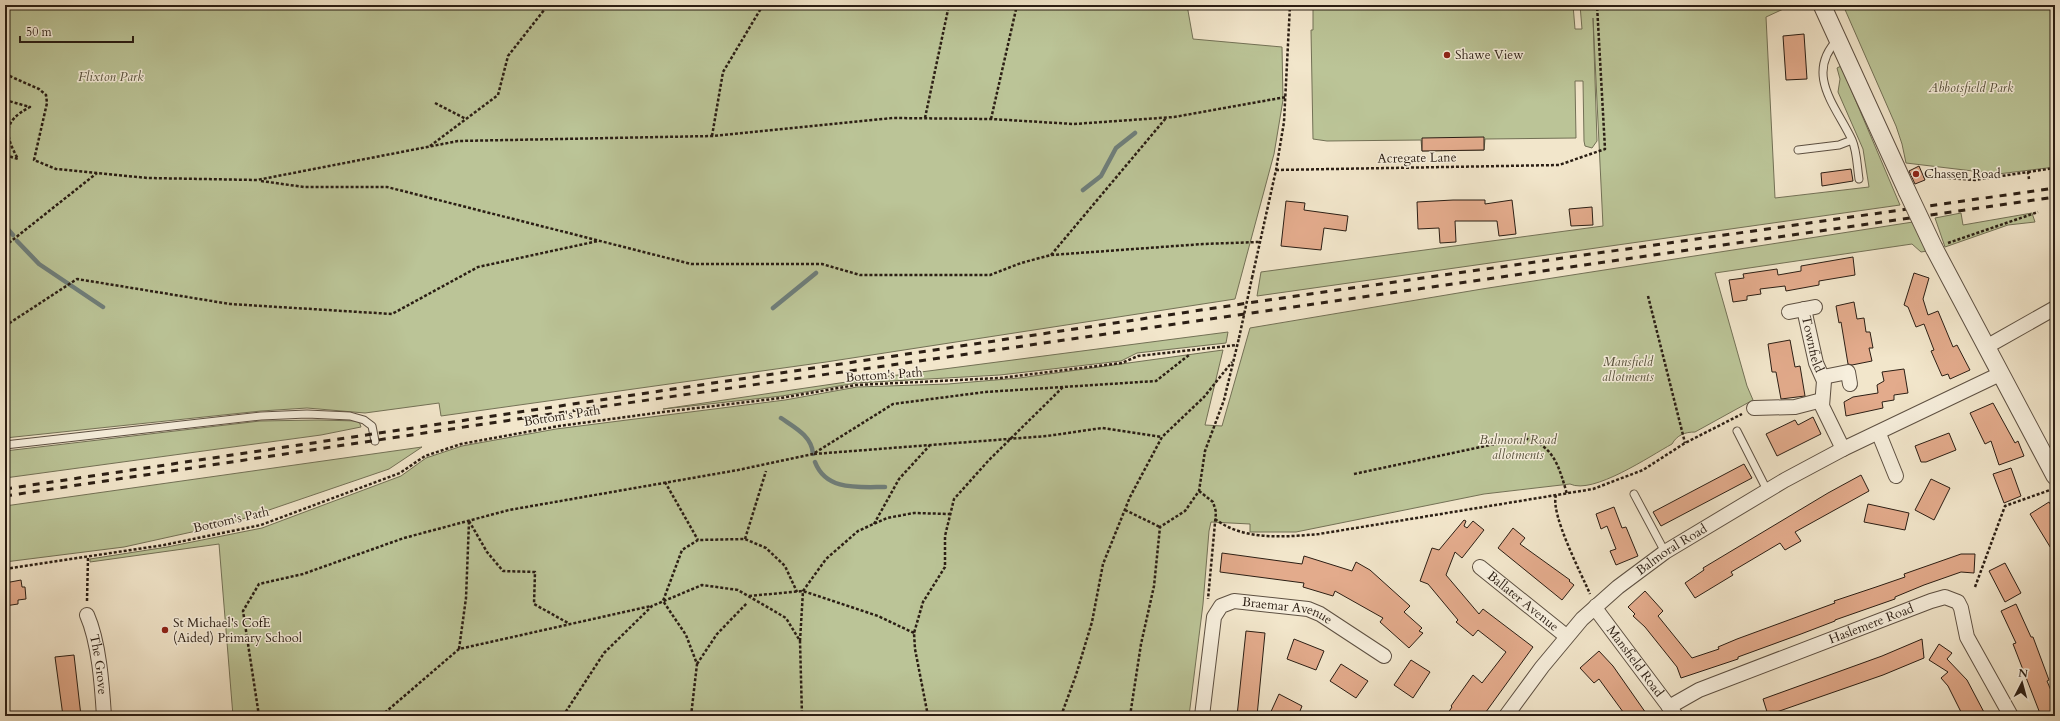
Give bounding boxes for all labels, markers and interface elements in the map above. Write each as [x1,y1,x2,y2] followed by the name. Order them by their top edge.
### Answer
[20,18,133,44] scale bar
[26,24,53,40] text: 50 m
[1455,46,1524,64] place label: Shawe View
[1442,50,1452,60] marker: Shawe View
[78,68,144,86] park label: Flixton Park
[1928,79,2014,97] park label: Abbotsfield Park
[1377,148,1457,168] street label: Acregate Lane
[1924,165,2001,183] place label: Chassen Road
[1911,169,1921,179] marker: Chassen Road
[1797,314,1828,376] street label: Townfield
[1602,353,1655,386] park label: Mansfield allotments
[845,363,923,387] street label: Bottom's Path
[522,401,602,431] street label: Bottom's Path
[1479,431,1557,464] park label: Balmoral Road allotments
[191,503,271,537] street label: Bottom's Path
[1632,520,1711,579] street label: Balmoral Road
[1483,567,1563,636] street label: Ballater Avenue
[1241,593,1336,629] street label: Braemar Avenue
[1826,599,1916,648] street label: Haslemere Road
[173,614,303,647] place label: St Michael's CofE (Aided) Primary School
[1602,622,1668,701] street label: Mansfield Road
[160,625,170,635] marker: St Michael's CofE (Aided) Primary School
[85,632,111,695] street label: The Grove
[2002,663,2042,703] north arrow
[2017,666,2029,682] text: N

